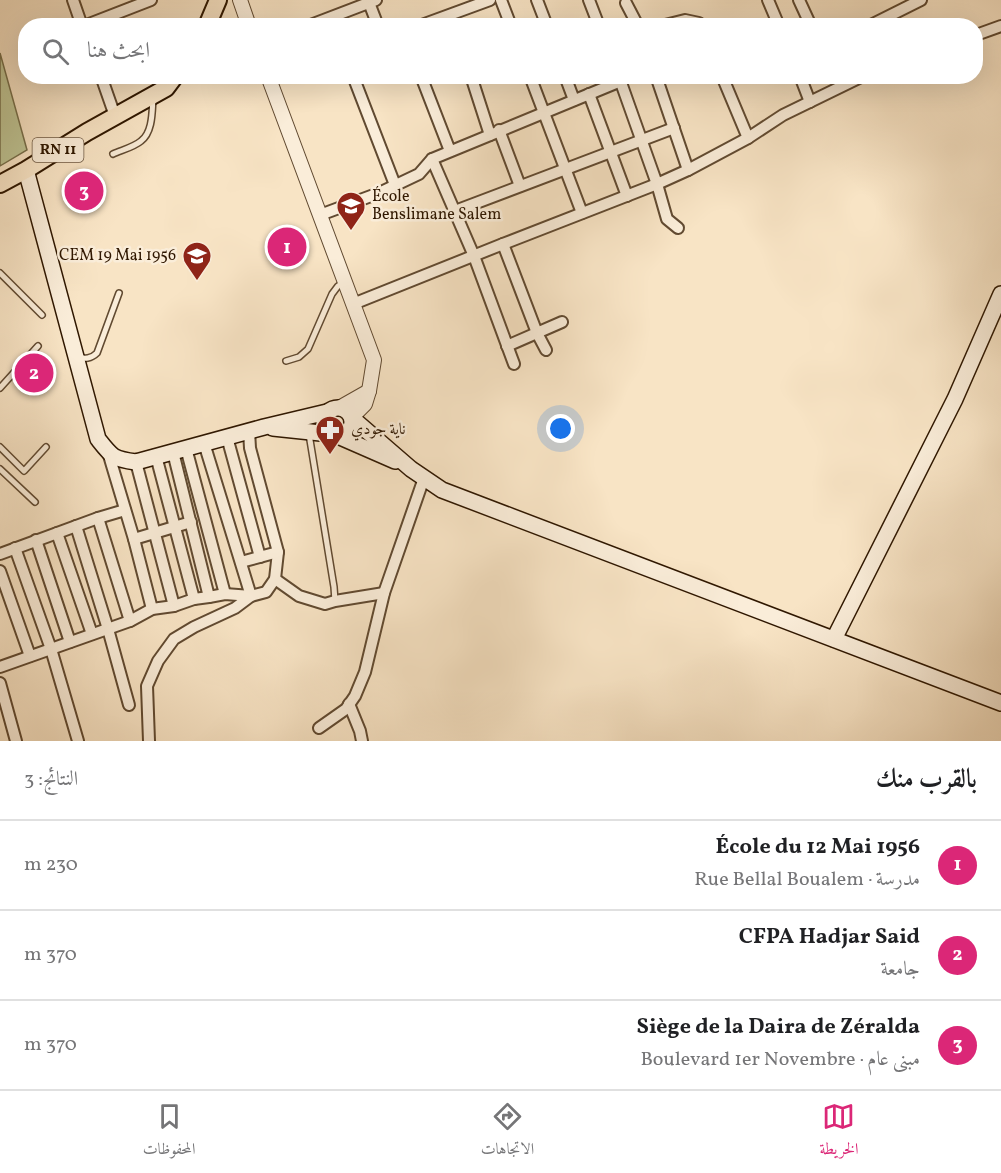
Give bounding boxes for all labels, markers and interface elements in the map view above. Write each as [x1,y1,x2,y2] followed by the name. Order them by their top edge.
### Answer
[18,18,983,84] search box
[39,35,72,68] icon: search
[87,36,150,67] text: ابحث هنا
[32,138,84,162] road number: RN 11
[64,168,104,213] pin: 3
[372,186,501,226] place label: École Benslimane Salem
[335,190,367,232] school or university icon: École Benslimane Salem
[268,224,306,270] pin: 1
[181,240,213,282] school or university icon: CEM 19 Mai 1956
[59,245,176,267] place label: CEM 19 Mai 1956
[15,350,54,395] pin: 2
[314,414,346,456] pharmacy icon: ناية جودي
[546,414,575,443] your location
[351,419,405,441] place label: ناية جودي
[876,762,977,798] text: بالقرب منك
[24,766,78,794] text: النتائج: 3
[716,832,920,863] text: École du 12 Mai 1956
[24,851,78,879] text: 230 m
[953,851,962,879] text: 1
[694,866,920,894] text: مدرسة · Rue Bellal Boualem
[739,922,920,953] text: CFPA Hadjar Said
[24,941,77,969] text: 370 m
[952,941,963,969] text: 2
[881,956,920,984] text: جامعة
[637,1012,920,1043] text: Siège de la Daira de Zéralda
[24,1031,77,1059] text: 370 m
[952,1031,963,1059] text: 3
[640,1046,920,1074] text: مبنى عام · Boulevard 1er Novembre
[143,1100,195,1164] tab: المحفوظات
[481,1100,534,1164] tab: الاتجاهات
[819,1100,858,1164] tab: الخريطة

